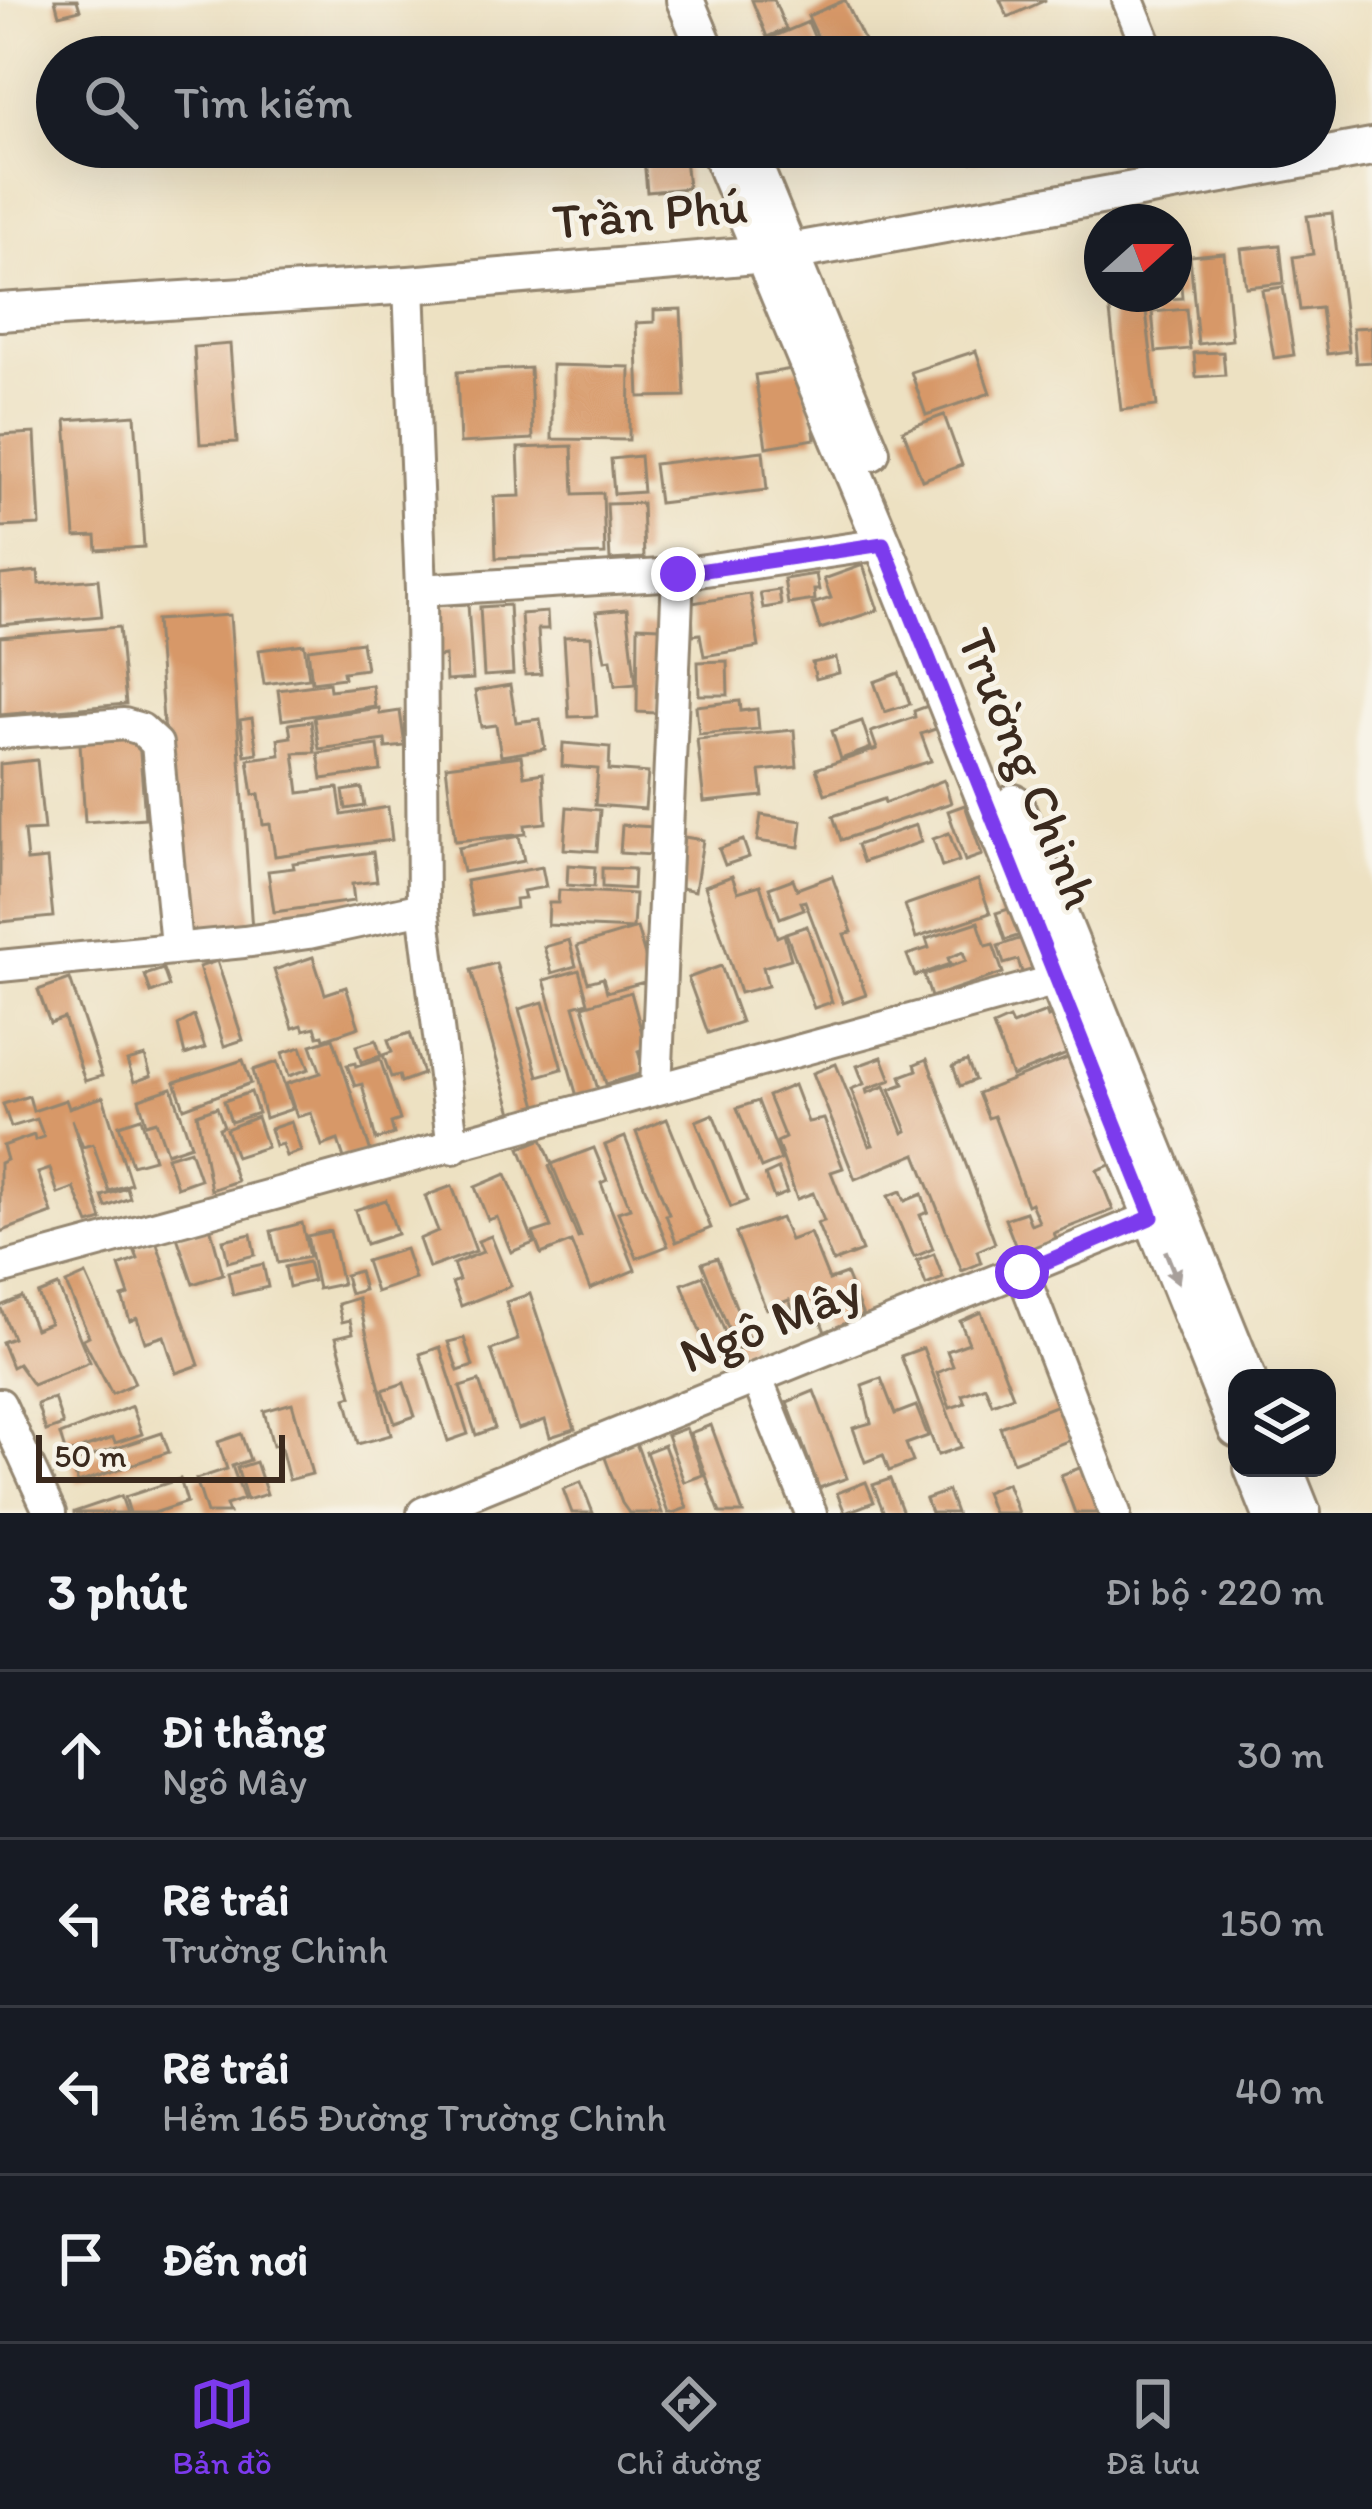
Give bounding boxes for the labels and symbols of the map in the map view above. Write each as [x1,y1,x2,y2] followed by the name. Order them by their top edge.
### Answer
[550,174,750,252] street label: Trần Phú
[1084,204,1192,312] north arrow
[651,547,705,601] route end
[944,620,1112,916] street label: Trường Chinh
[995,1245,1049,1299] route start
[1163,1250,1182,1286] one-way arrow
[671,1258,869,1386] street label: Ngô Mây
[36,1429,285,1482] scale bar

